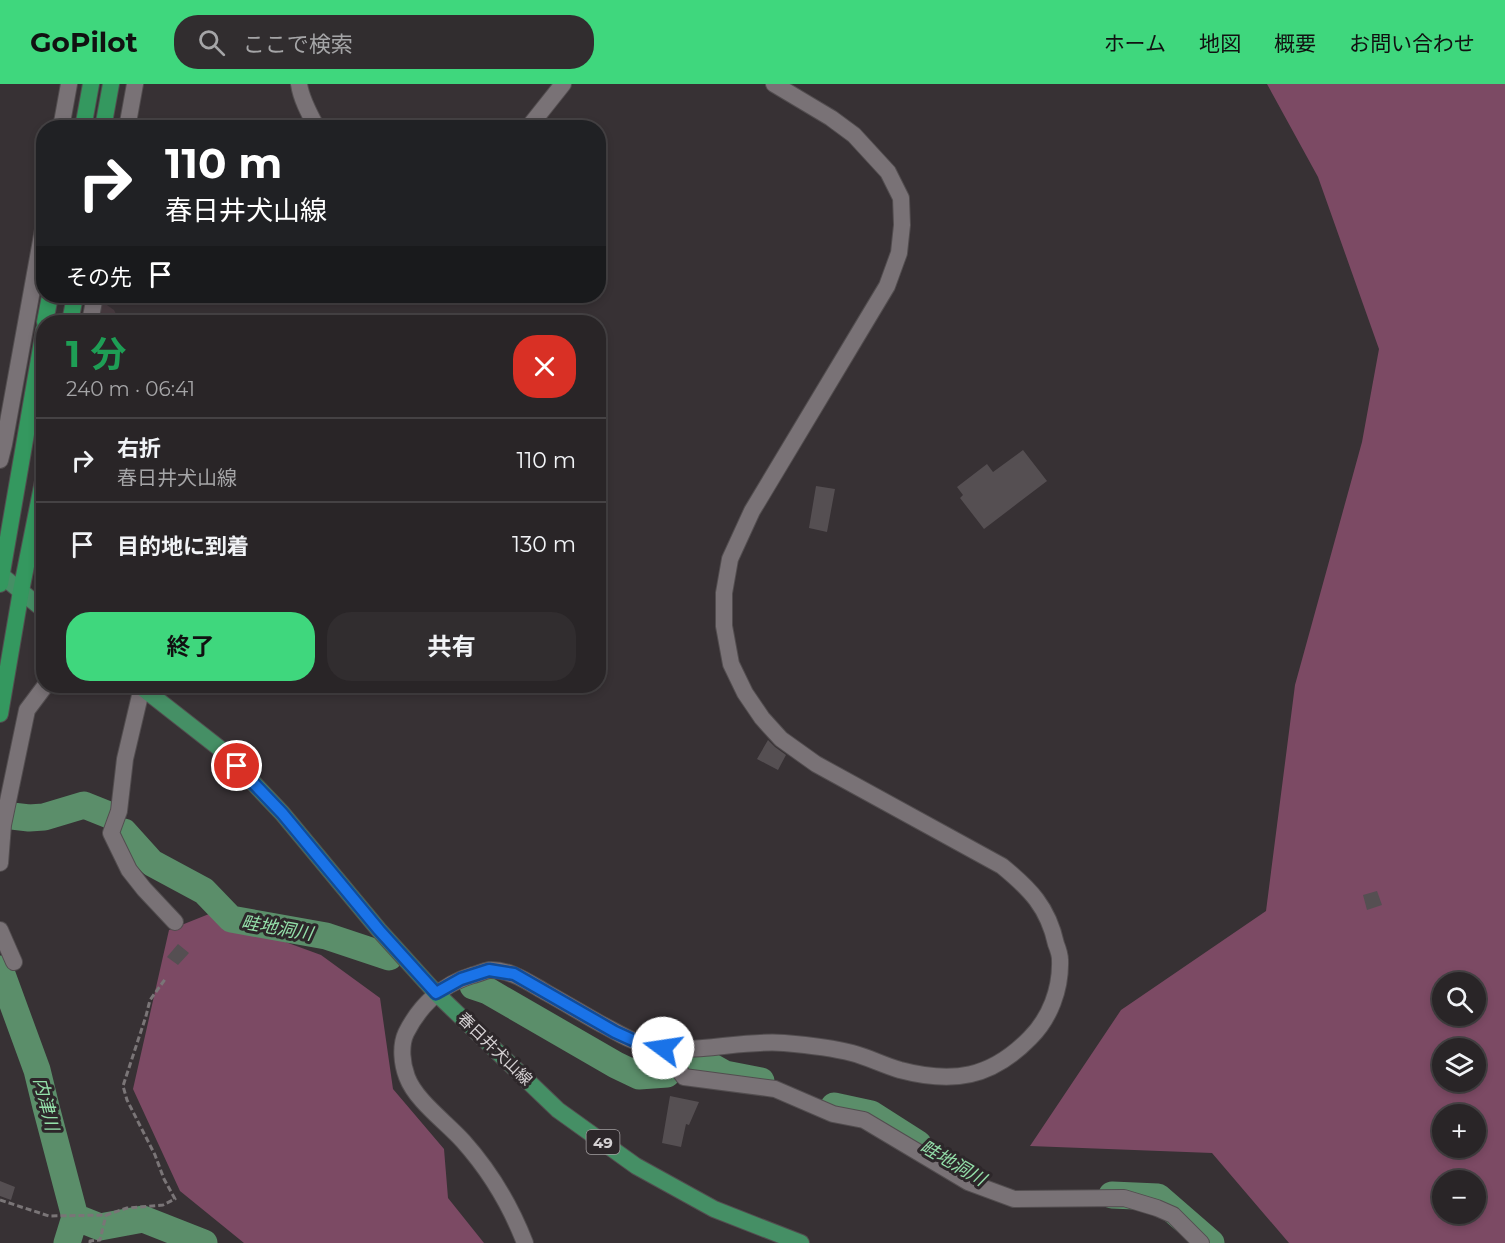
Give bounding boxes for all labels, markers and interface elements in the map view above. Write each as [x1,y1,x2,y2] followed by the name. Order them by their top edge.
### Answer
[174,15,594,69] search box
[30,25,138,59] text: GoPilot
[195,26,228,59] icon: search
[243,31,353,58] text: ここで検索
[1104,31,1166,56] text: ホーム
[1199,31,1241,56] text: 地図
[1274,31,1316,56] text: 概要
[1349,31,1475,56] text: お問い合わせ
[165,137,282,189] text: 110 m
[66,144,144,222] icon: right
[165,194,327,227] text: 春日井犬山線
[144,258,177,291] icon: arrive
[66,264,132,291] text: その先
[66,332,126,376] text: 1 分
[513,335,576,398] button: close
[66,377,195,401] text: 240 m · 06:41
[117,435,161,462] text: 右折
[66,444,99,477] icon: right
[516,447,576,474] text: 110 m
[117,466,237,490] text: 春日井犬山線
[66,528,99,561] icon: arrive
[512,531,576,558] text: 130 m
[117,533,249,560] text: 目的地に到着
[66,612,315,681] button: 終了
[327,612,576,681] button: 共有
[211,740,262,791] pin
[220,749,253,782] icon: arrive
[240,911,316,945] water label: 畦地洞川
[1432,972,1486,1224] map controls
[1432,972,1486,1026] button: search
[454,1009,536,1089] street label: 春日井犬山線
[631,1016,695,1080] position arrow
[1432,1038,1486,1092] button: layers
[29,1075,64,1135] water label: 内津川
[1432,1104,1486,1158] button: +
[586,1130,620,1154] road number: 49
[916,1135,991,1192] water label: 畦地洞川
[1432,1170,1486,1224] button: −

